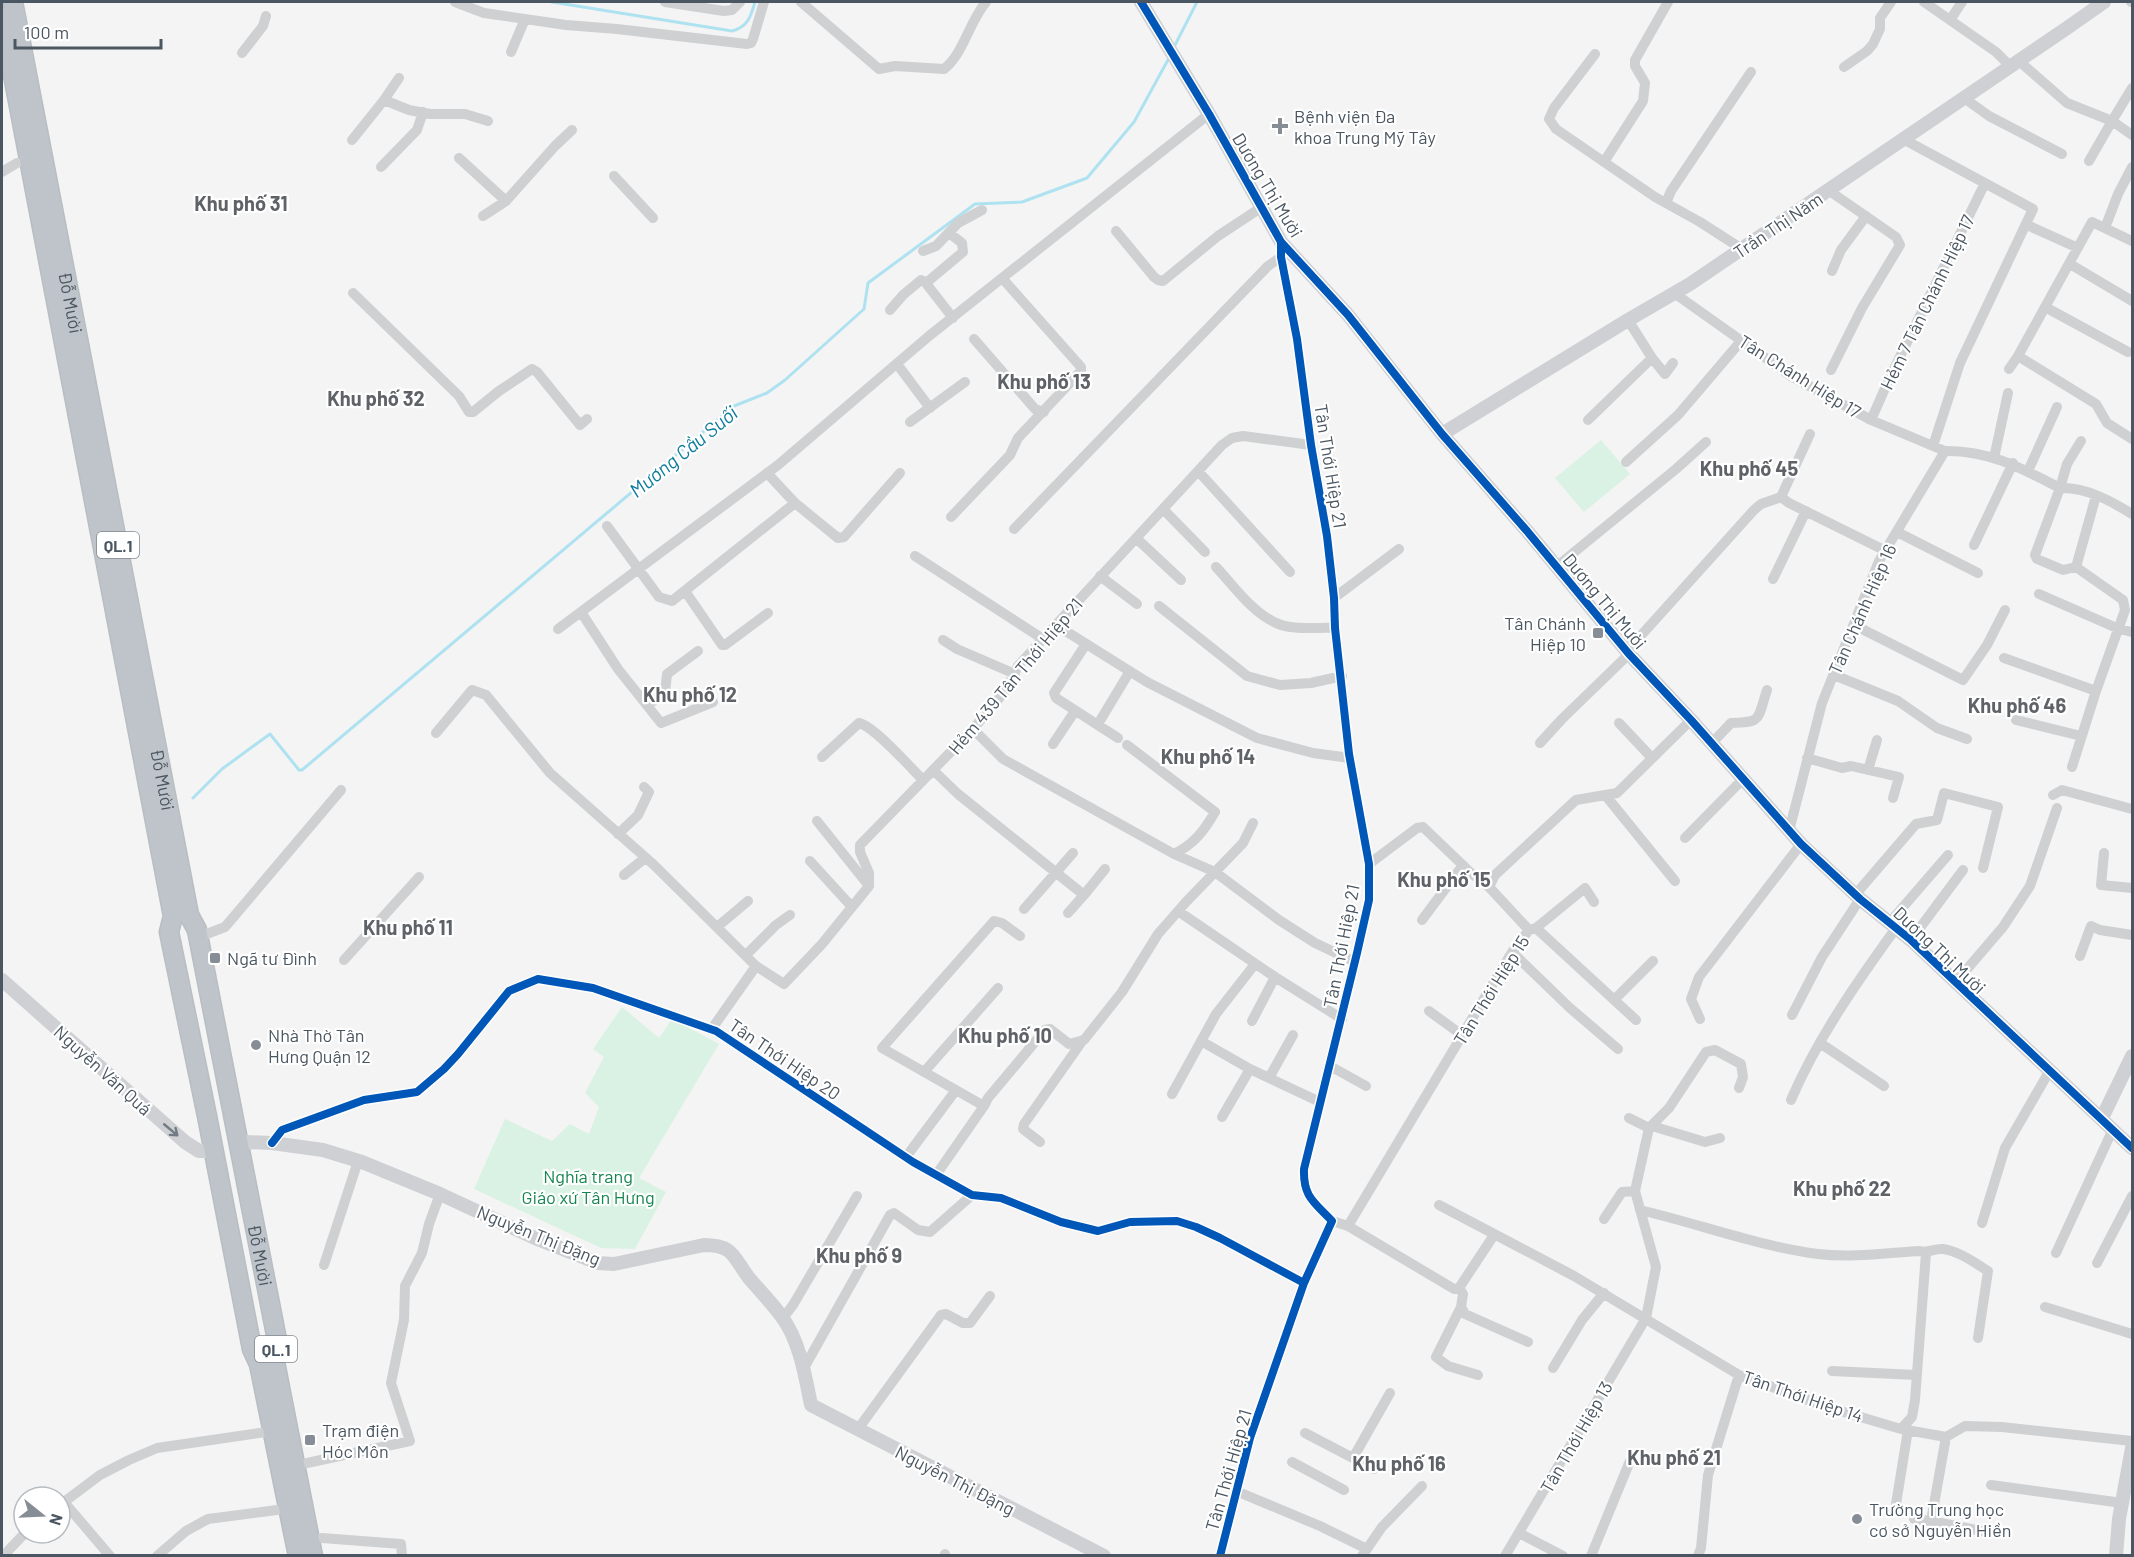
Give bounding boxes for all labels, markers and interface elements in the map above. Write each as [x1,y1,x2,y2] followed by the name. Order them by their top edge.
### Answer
[15,12,160,50] scale bar
[24,21,69,43] text: 100 m
[1294,105,1436,148] place label: Bệnh viện Đa khoa Trung Mỹ Tây
[1271,117,1289,135] marker: Bệnh viện Đa khoa Trung Mỹ Tây
[1228,129,1308,241] street label: Dương Thị Mười
[1729,187,1827,263] street label: Trần Thị Năm
[194,191,288,215] district label: Khu phố 31
[1875,211,1979,393] street label: Hẻm 7 Tân Chánh Hiệp 17
[54,270,88,335] street label: Đỗ Mười
[1735,330,1865,423] street label: Tân Chánh Hiệp 17
[997,369,1091,393] district label: Khu phố 13
[327,386,425,410] district label: Khu phố 32
[624,400,742,502] water label: Mương Cầu Suối
[1310,402,1352,530] street label: Tân Thới Hiệp 21
[1700,456,1798,480] district label: Khu phố 45
[97,532,139,558] road number: QL.1
[1823,540,1901,678] street label: Tân Chánh Hiệp 16
[1559,549,1651,653] street label: Dương Thị Mười
[943,593,1087,759] street label: Hẻm 439 Tân Thới Hiệp 21
[1504,612,1586,655] place label: Tân Chánh Hiệp 10
[1591,626,1605,640] marker: Tân Chánh Hiệp 10
[643,682,737,706] district label: Khu phố 12
[1968,693,2066,717] district label: Khu phố 46
[1161,744,1255,768] district label: Khu phố 14
[146,747,180,812] street label: Đỗ Mười
[1397,867,1491,891] district label: Khu phố 15
[1318,882,1364,1010] street label: Tân Thới Hiệp 21
[1889,902,1991,998] street label: Dương Thị Mười
[363,915,453,939] district label: Khu phố 11
[1449,931,1533,1049] street label: Tân Thới Hiệp 15
[227,947,317,969] place label: Ngã tư Đình
[208,951,222,965] marker: Ngã tư Đình
[725,1014,845,1104] street label: Tân Thới Hiệp 20
[50,1020,156,1120] street label: Nguyễn Văn Quá
[958,1023,1052,1047] district label: Khu phố 10
[268,1024,371,1067] place label: Nhà Thờ Tân Hưng Quận 12
[249,1038,263,1052] marker: Nhà Thờ Tân Hưng Quận 12
[163,1124,179,1137] one-way arrow
[521,1165,655,1208] park label: Nghĩa trang Giáo xứ Tân Hưng
[1793,1176,1891,1200] district label: Khu phố 22
[474,1200,604,1270] street label: Nguyễn Thị Đặng
[244,1222,277,1288] street label: Đỗ Mười
[816,1243,902,1267] district label: Khu phố 9
[255,1336,297,1362] road number: QL.1
[1740,1365,1866,1427] street label: Tân Thới Hiệp 14
[1535,1377,1617,1497] street label: Tân Thới Hiệp 13
[1200,1407,1256,1533] street label: Tân Thới Hiệp 21
[322,1419,399,1462] place label: Trạm điện Hóc Môn
[303,1433,317,1447] marker: Trạm điện Hóc Môn
[892,1440,1018,1520] street label: Nguyễn Thị Đặng
[1627,1445,1721,1469] district label: Khu phố 21
[1352,1451,1446,1475] district label: Khu phố 16
[12,1485,72,1545] north arrow
[1869,1498,2011,1541] place label: Trường Trung học cơ sở Nguyễn Hiền
[46,1512,67,1528] text: N
[1850,1512,1864,1526] marker: Trường Trung học cơ sở Nguyễn Hiền

